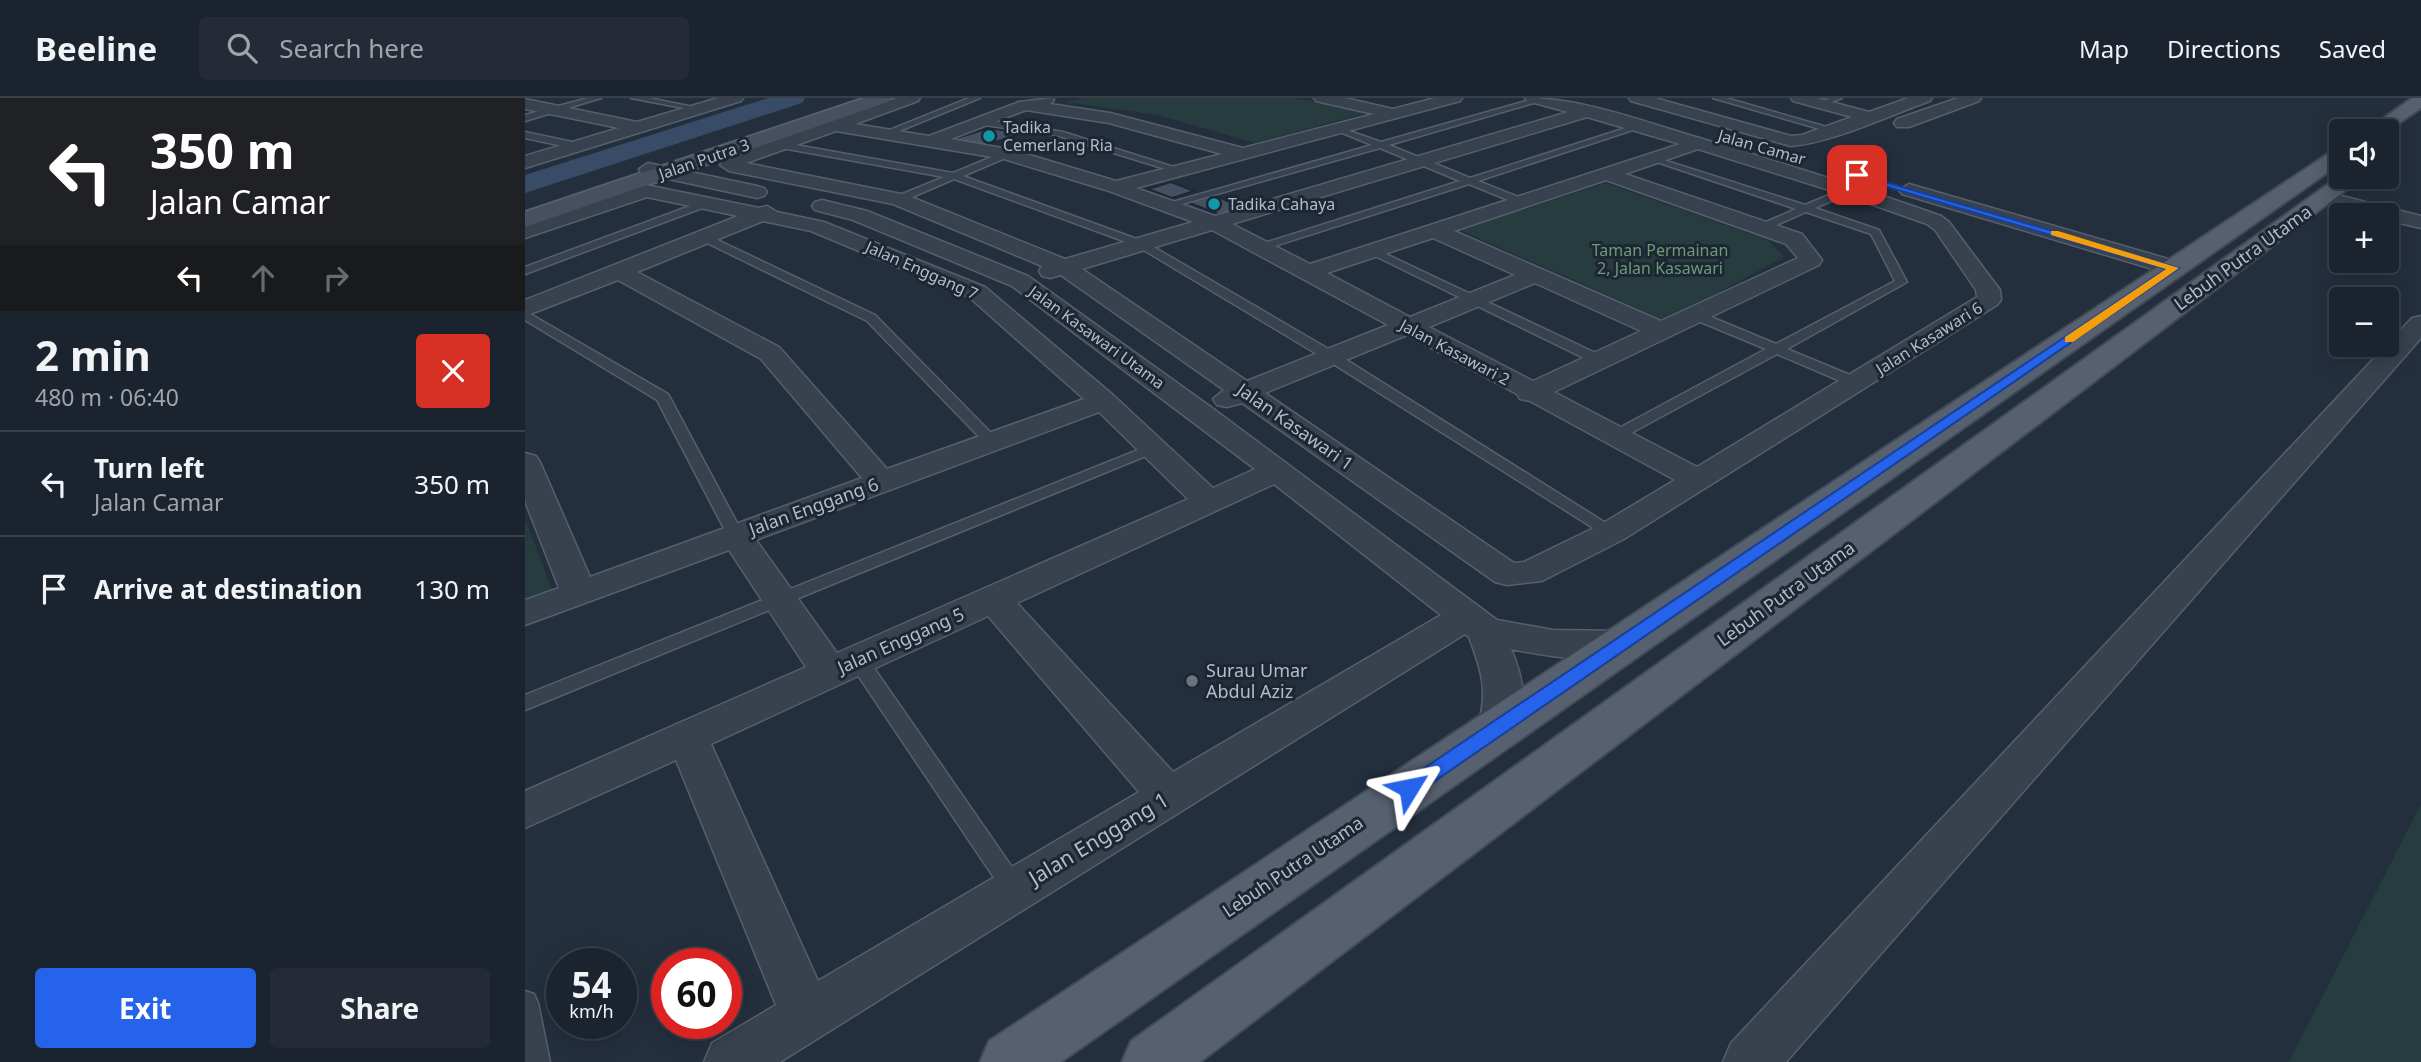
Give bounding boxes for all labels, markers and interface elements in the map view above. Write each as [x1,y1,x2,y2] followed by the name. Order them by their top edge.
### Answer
[199,17,689,80] search box
[35,26,157,71] text: Beeline
[223,29,261,67] icon: search
[279,30,424,66] text: Search here
[2079,32,2129,65] text: Map
[2167,32,2281,65] text: Directions
[2319,32,2386,65] text: Saved
[1003,116,1113,156] place label: Tadika Cemerlang Ria
[150,117,295,183] text: 350 m
[2329,119,2399,357] map controls
[2329,119,2399,189] button: sound
[1714,123,1809,170] street label: Jalan Camar
[35,126,126,217] icon: left
[981,128,997,144] marker: Tadika Cemerlang Ria
[654,133,752,185] street label: Jalan Putra 3
[1827,145,1887,205] pin
[1838,156,1876,194] icon: arrive
[150,180,330,223] text: Jalan Camar
[1228,193,1335,215] place label: Tadika Cahaya
[1206,196,1222,212] marker: Tadika Cahaya
[2169,199,2316,315] street label: Lebuh Putra Utama
[2329,203,2399,273] button: +
[860,235,982,305] street label: Jalan Enggang 7
[1592,239,1728,279] park label: Taman Permainan 2, Jalan Kasawari
[171,259,209,297] icon: left
[244,259,282,297] icon: ahead
[317,259,355,297] icon: right
[1023,279,1169,394] street label: Jalan Kasawari Utama
[2329,287,2399,357] button: −
[1870,296,1986,381] street label: Jalan Kasawari 6
[1394,313,1514,390] street label: Jalan Kasawari 2
[35,326,151,383] text: 2 min
[416,334,490,408] button: close
[1231,376,1358,475] street label: Jalan Kasawari 1
[35,381,179,413] text: 480 m · 06:40
[94,450,205,486] text: Turn left
[35,465,73,503] icon: left
[414,466,490,502] text: 350 m
[744,472,882,541] street label: Jalan Enggang 6
[94,486,224,518] text: Jalan Camar
[1712,535,1859,651] street label: Lebuh Putra Utama
[35,570,73,608] icon: arrive
[94,571,363,607] text: Arrive at destination
[414,571,490,607] text: 130 m
[832,601,968,680] street label: Jalan Enggang 5
[1206,658,1308,703] place label: Surau Umar Abdul Aziz
[1184,673,1200,689] marker: Surau Umar Abdul Aziz
[1372,751,1446,825] position arrow
[1022,785,1174,892] street label: Jalan Enggang 1
[1217,810,1367,922] street label: Lebuh Putra Utama
[651,948,742,1039] speed limit sign: 60
[571,961,612,1008] text: 54
[35,968,256,1048] button: Exit
[270,968,490,1048] button: Share
[569,999,614,1023] text: km/h

